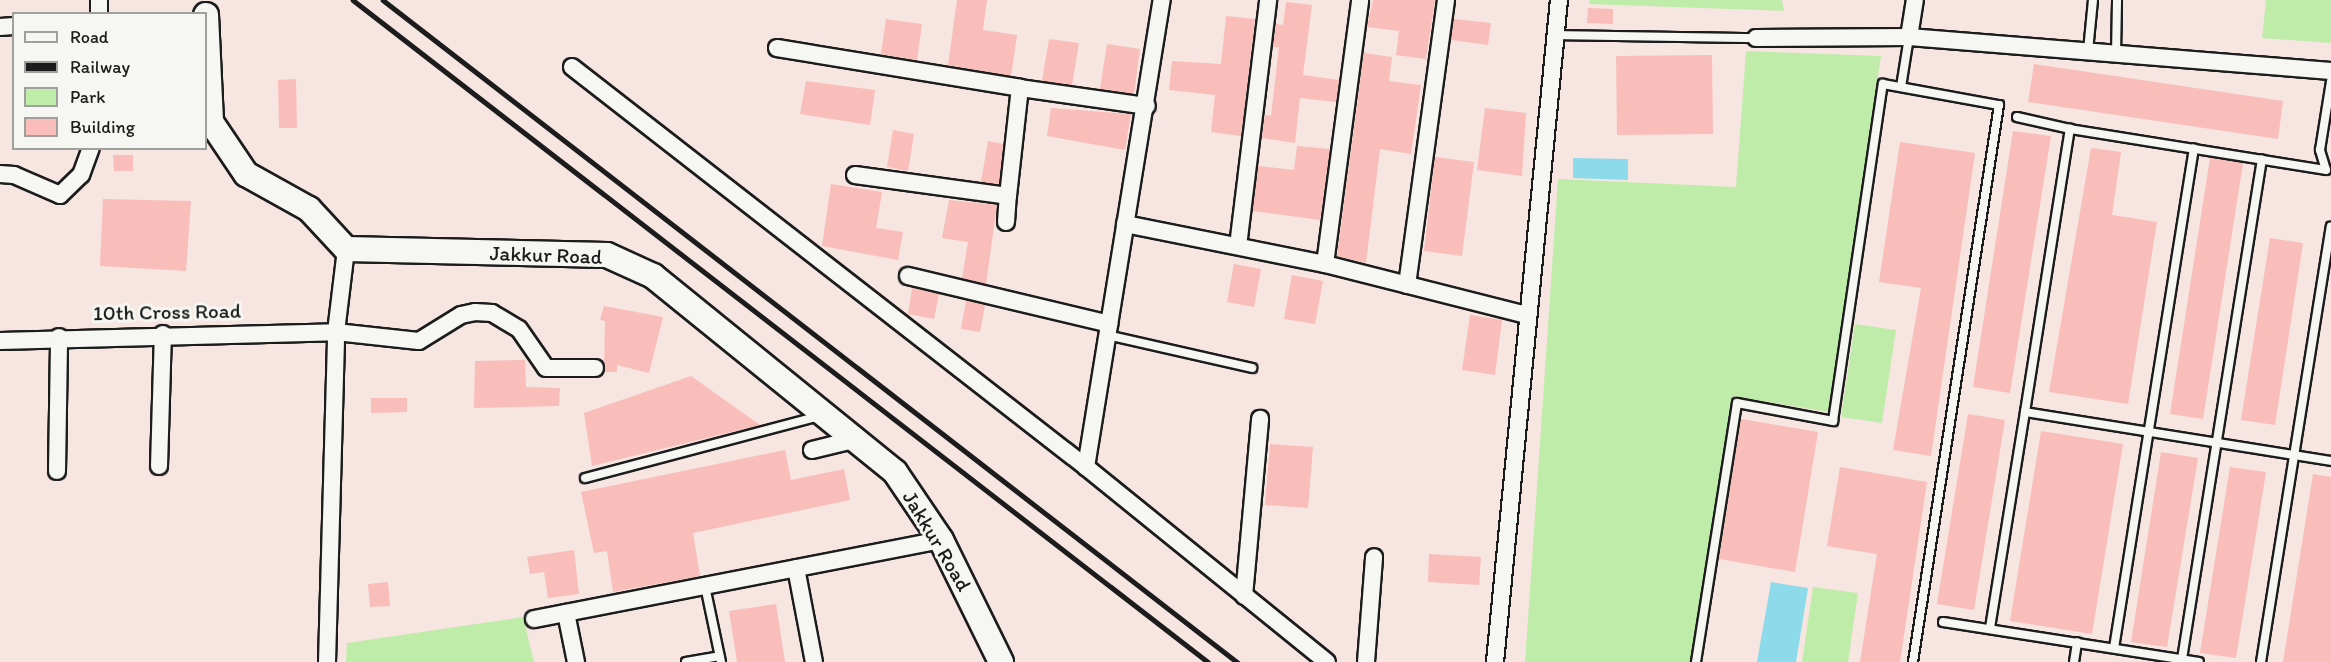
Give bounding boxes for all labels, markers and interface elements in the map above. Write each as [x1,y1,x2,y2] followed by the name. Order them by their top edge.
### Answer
[12,12,207,150] legend
[70,26,109,48] text: Road
[70,56,130,78] text: Railway
[70,86,105,108] text: Park
[70,116,135,138] text: Building
[490,240,602,270] street label: Jakkur Road
[93,298,241,326] street label: 10th Cross Road
[897,486,977,596] street label: Jakkur Road

